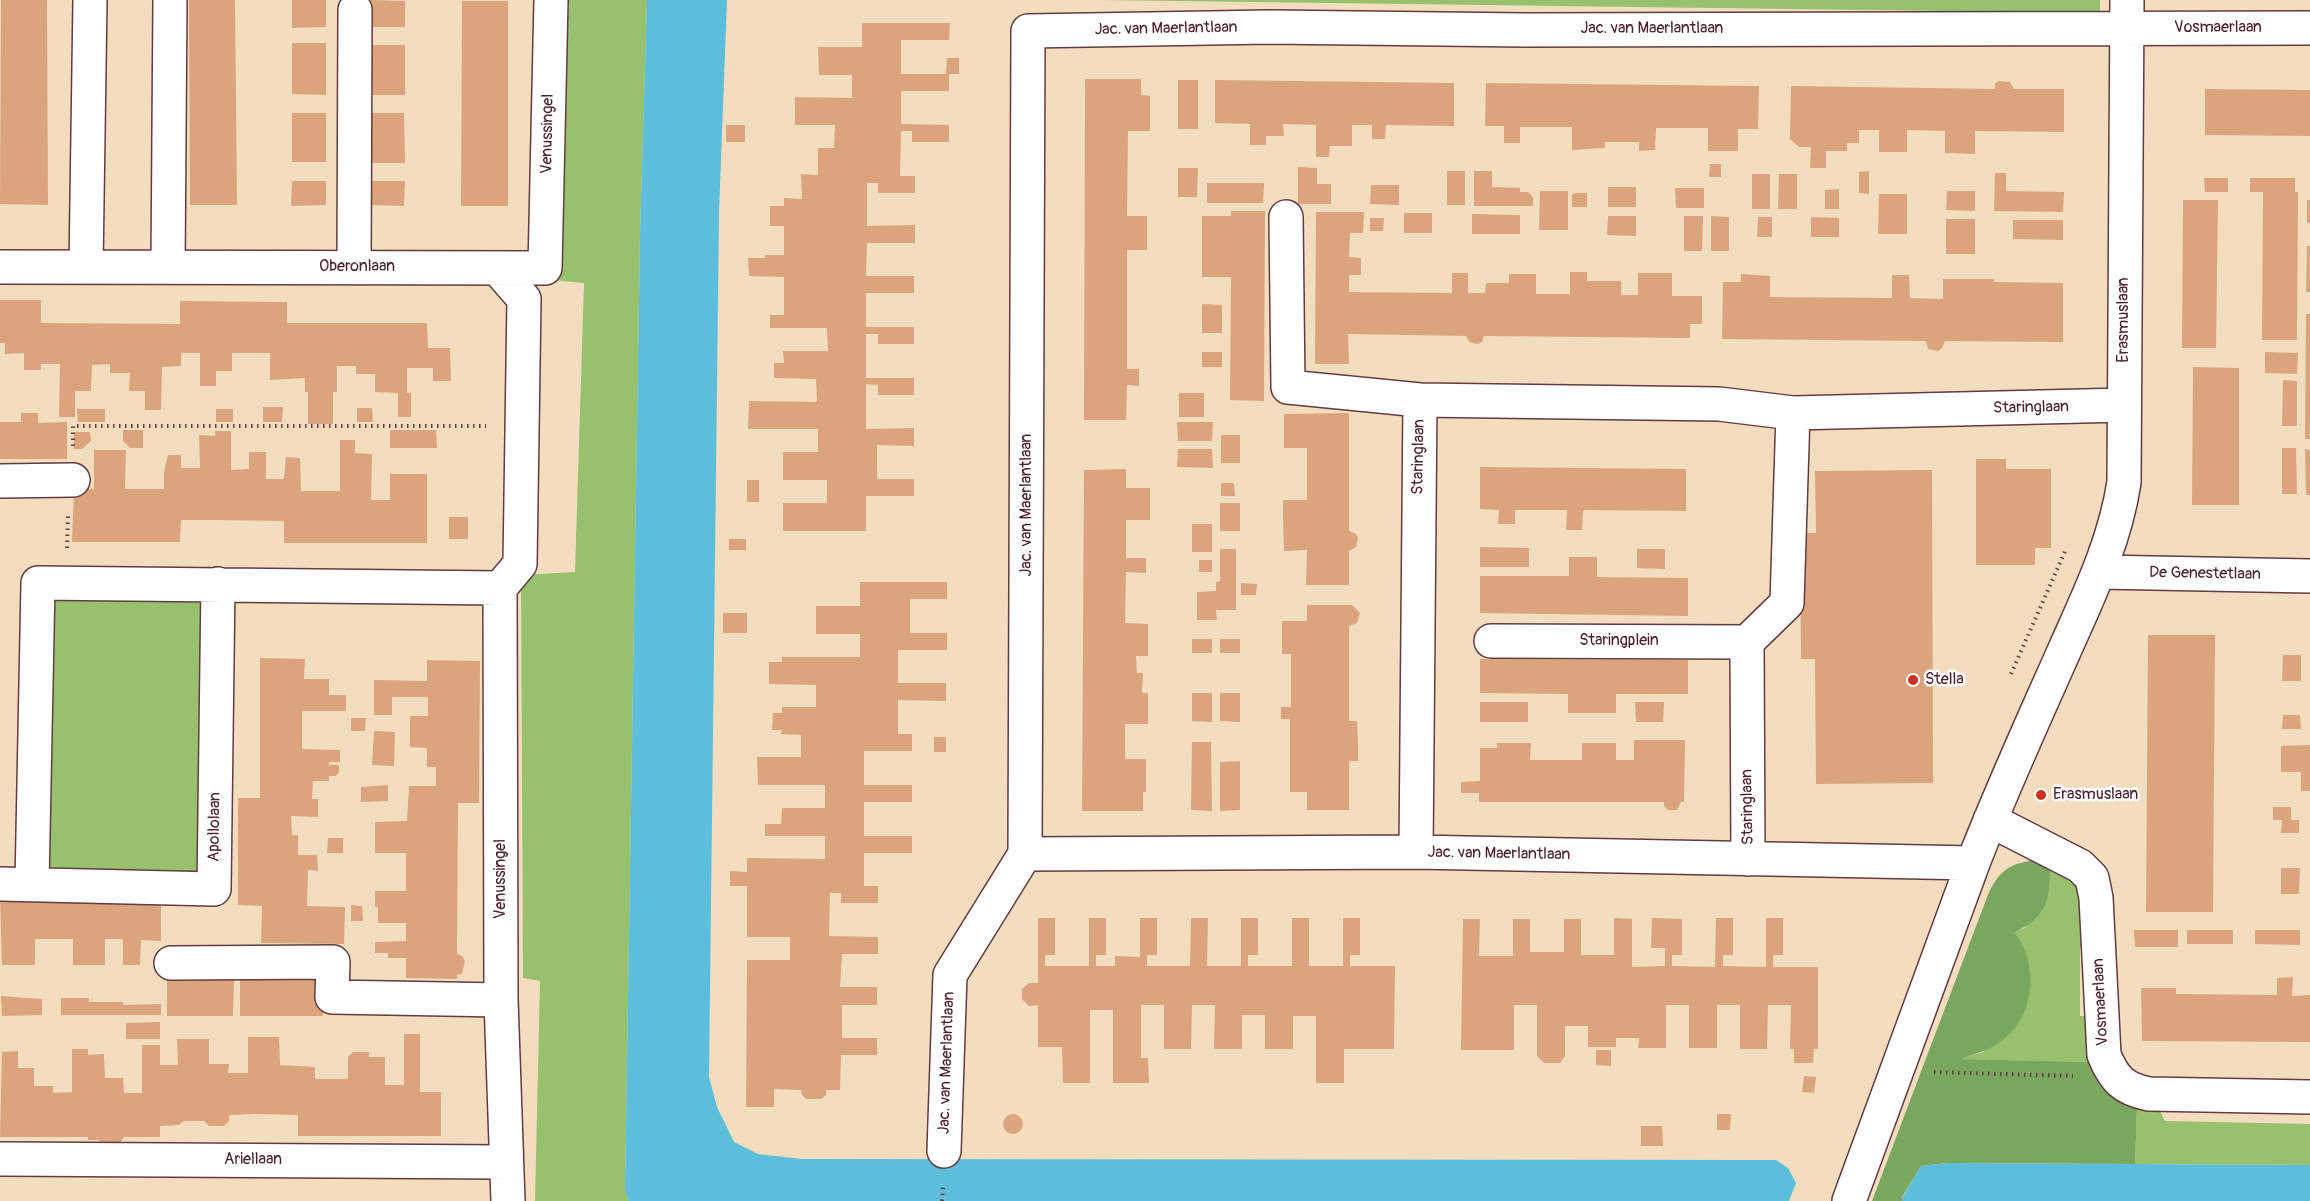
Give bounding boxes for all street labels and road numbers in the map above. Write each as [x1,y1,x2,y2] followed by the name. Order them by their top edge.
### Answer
[1094,18,1238,40] street label: Jac. van Maerlantlaan
[2174,18,2262,38] street label: Vosmaerlaan
[1581,19,1723,39] street label: Jac. van Maerlantlaan
[538,94,558,174] street label: Venussingel
[319,257,395,277] street label: Oberonlaan
[2114,277,2134,363] street label: Erasmuslaan
[1993,398,2069,418] street label: Staringlaan
[1409,419,1429,495] street label: Staringlaan
[1017,434,1037,576] street label: Jac. van Maerlantlaan
[2149,563,2261,585] street label: De Genestetlaan
[1579,631,1659,651] street label: Staringplein
[1738,769,1758,845] street label: Staringlaan
[205,792,225,862] street label: Apollolaan
[491,839,511,919] street label: Venussingel
[1427,843,1571,865] street label: Jac. van Maerlantlaan
[2089,958,2113,1046] street label: Vosmaerlaan
[935,991,959,1135] street label: Jac. van Maerlantlaan
[224,1150,282,1170] street label: Ariellaan

